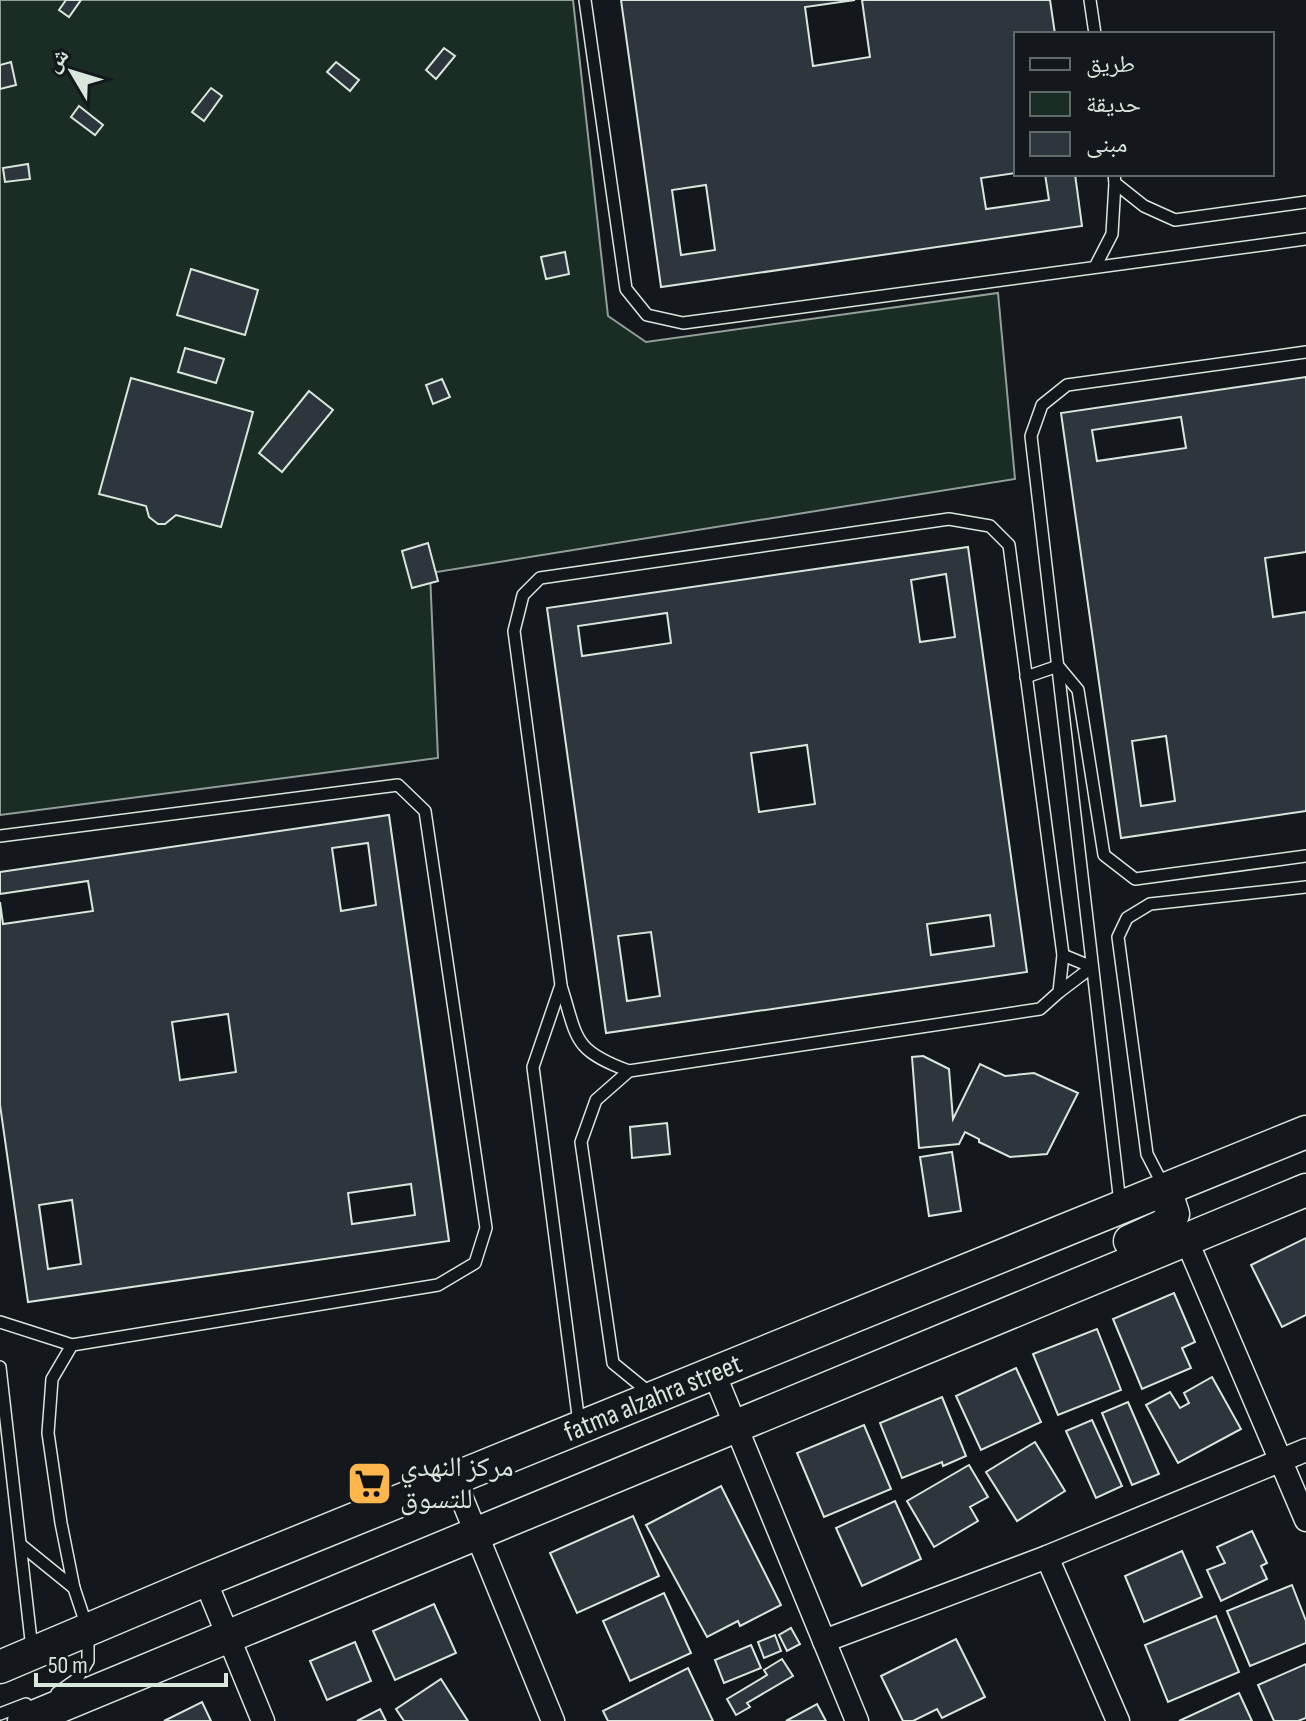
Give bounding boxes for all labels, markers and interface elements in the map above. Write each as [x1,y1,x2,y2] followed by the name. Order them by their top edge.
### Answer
[32,32,112,112] north arrow
[1014,32,1274,176] legend
[40,43,75,78] text: ش
[1086,50,1135,79] text: طريق
[1086,90,1141,119] text: حديقة
[1086,130,1127,159] text: مبنى
[559,1347,747,1449] street label: fatma alzahra street
[400,1451,514,1516] place label: مركز النهدي للتسوق
[345,1459,393,1507] supermarket icon: مركز النهدي للتسوق
[36,1637,226,1687] scale bar
[48,1651,88,1680] text: 50 m

